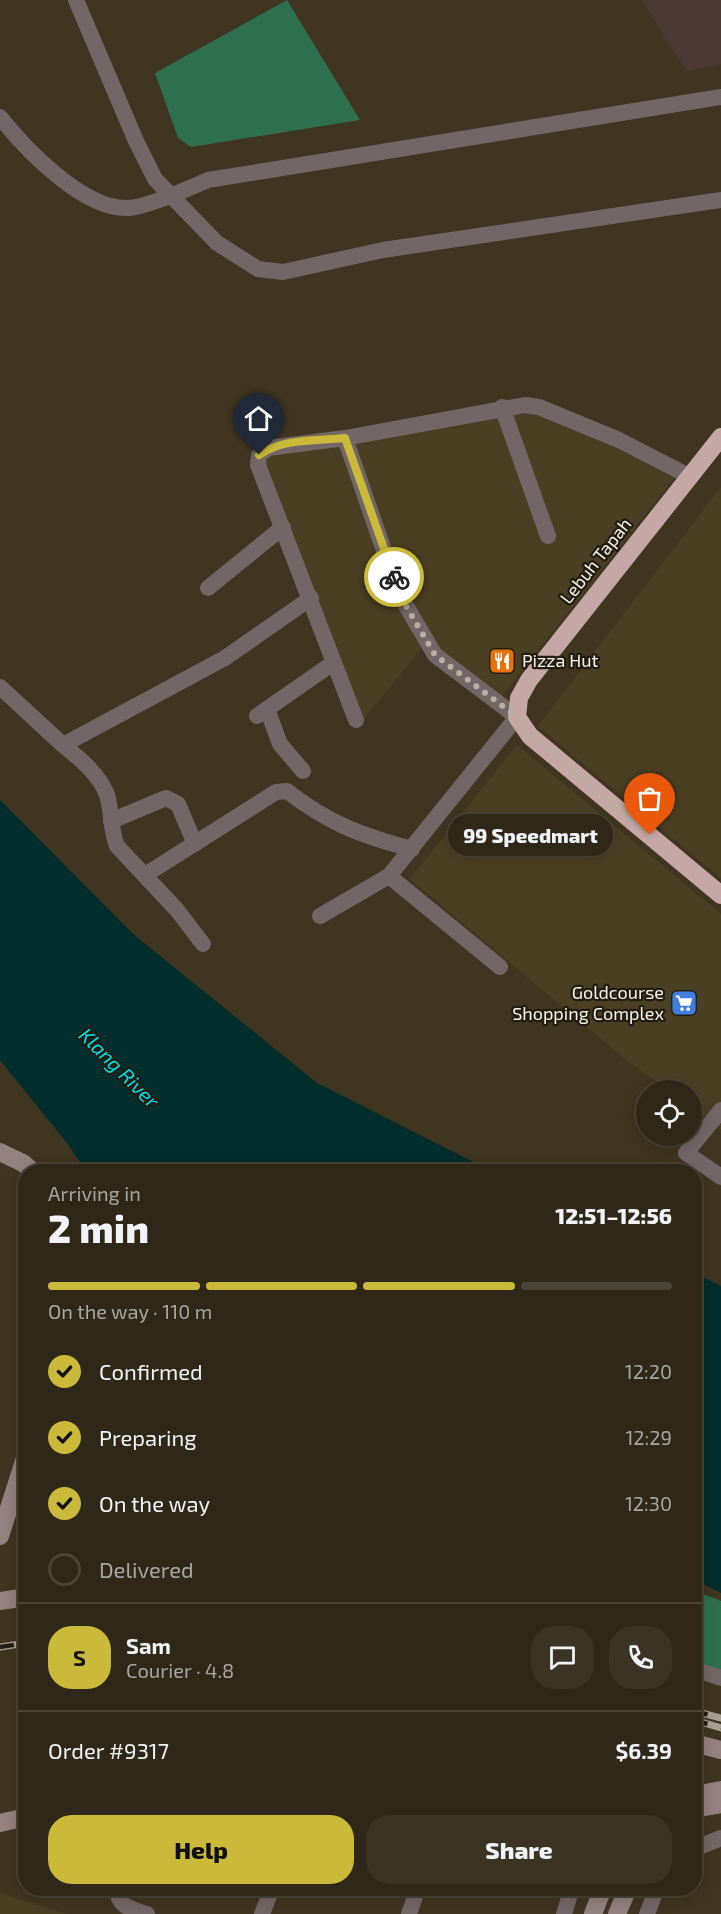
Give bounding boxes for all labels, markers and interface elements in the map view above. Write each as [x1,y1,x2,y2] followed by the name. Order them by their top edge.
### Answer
[233,393,284,455] pin
[242,402,275,435] icon: home
[555,513,636,608] street label: Lebuh Tapah
[364,547,424,607] courier
[378,561,411,594] icon: bike
[487,646,517,676] restaurant icon: Pizza Hut
[522,649,599,671] place label: Pizza Hut
[624,773,675,835] pin
[633,782,666,815] icon: bag
[449,814,614,856] callout: 99 Speedmart
[463,823,598,847] text: 99 Speedmart
[512,981,664,1024] place label: Goldcourse Shopping Complex
[669,988,699,1018] supermarket icon: Goldcourse Shopping Complex
[75,1022,165,1113] water label: Klang River
[636,1080,702,1146] map controls
[636,1080,702,1146] button: locate
[48,1181,141,1205] text: Arriving in
[555,1202,672,1228] text: 12:51–12:56
[48,1204,149,1251] text: 2 min
[48,1299,212,1323] text: On the way · 110 m
[48,1355,81,1388] icon: check
[99,1358,203,1384] text: Confirmed
[625,1359,672,1383] text: 12:20
[48,1421,81,1454] icon: check
[99,1424,197,1450] text: Preparing
[625,1425,672,1449] text: 12:29
[48,1487,81,1520] icon: check
[99,1490,210,1516] text: On the way
[625,1491,672,1515] text: 12:30
[99,1556,194,1582] text: Delivered
[531,1626,594,1689] button: chat
[609,1626,672,1689] button: phone
[126,1632,171,1658] text: Sam
[73,1644,86,1670] text: S
[126,1658,234,1682] text: Courier · 4.8
[48,1737,169,1763] text: Order #9317
[615,1737,672,1763] text: $6.39
[48,1815,354,1884] button: Help
[366,1815,672,1884] button: Share

